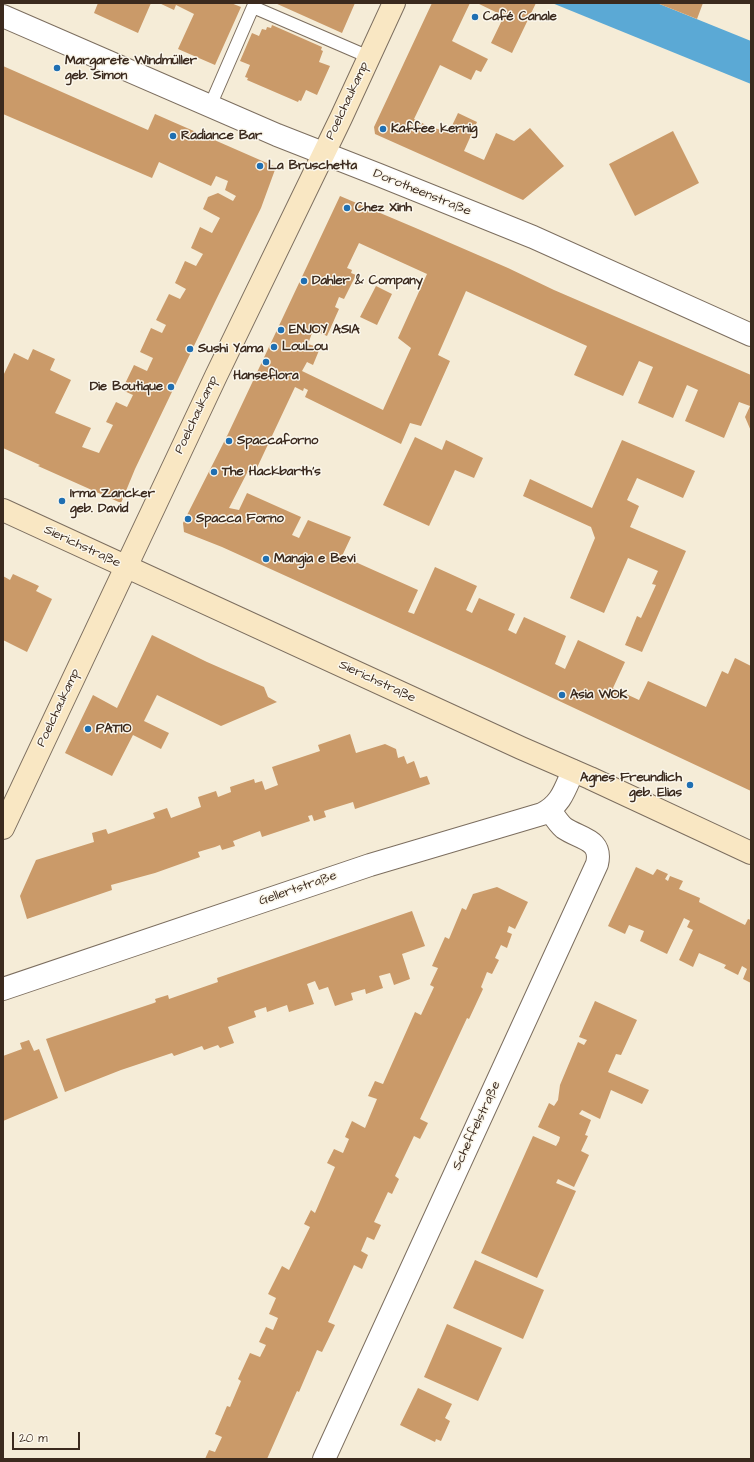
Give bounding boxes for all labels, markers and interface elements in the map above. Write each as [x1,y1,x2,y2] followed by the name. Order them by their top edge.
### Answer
[483,9,557,25] place label: Café Canale
[470,12,480,22] marker: Café Canale
[65,53,197,84] place label: Margarete Windmüller geb. Simon
[323,59,373,143] street label: Poelchaukamp
[52,63,62,73] marker: Margarete Windmüller geb. Simon
[391,121,478,137] place label: Kaffee kernig
[378,124,388,134] marker: Kaffee kernig
[181,128,262,144] place label: Radiance Bar
[168,131,178,141] marker: Radiance Bar
[268,158,357,174] place label: La Bruschetta
[255,161,265,171] marker: La Bruschetta
[371,166,473,220] street label: Dorotheenstraße
[355,200,412,216] place label: Chez Xinh
[342,203,352,213] marker: Chez Xinh
[312,273,423,289] place label: Dahler & Company
[299,276,309,286] marker: Dahler & Company
[289,322,360,338] place label: ENJOY ASIA
[276,325,286,335] marker: ENJOY ASIA
[282,339,328,355] place label: LouLou
[198,341,263,357] place label: Sushi Yama
[269,342,279,352] marker: LouLou
[185,344,195,354] marker: Sushi Yama
[261,357,271,367] marker: Hanseflora
[233,368,299,384] place label: Hanseflora
[172,373,222,457] street label: Poelchaukamp
[90,379,163,395] place label: Die Boutique
[166,382,176,392] marker: Die Boutique
[237,433,318,449] place label: Spaccaforno
[224,436,234,446] marker: Spaccaforno
[222,464,321,480] place label: The Hackbarth's
[209,467,219,477] marker: The Hackbarth's
[70,486,155,517] place label: Irma Zancker geb. David
[57,496,67,506] marker: Irma Zancker geb. David
[196,511,284,527] place label: Spacca Forno
[183,514,193,524] marker: Spacca Forno
[41,522,123,572] street label: Sierichstraße
[274,551,356,567] place label: Mangia e Bevi
[261,554,271,564] marker: Mangia e Bevi
[336,657,418,707] street label: Sierichstraße
[34,666,84,750] street label: Poelchaukamp
[570,687,627,703] place label: Asia WOK
[557,690,567,700] marker: Asia WOK
[96,721,131,737] place label: PATIO
[83,724,93,734] marker: PATIO
[580,770,682,801] place label: Agnes Freundlich geb. Elias
[685,780,695,790] marker: Agnes Freundlich geb. Elias
[257,868,339,910] street label: Gellertstraße
[450,1079,504,1173] street label: Scheffelstraße
[14,1424,82,1450] scale bar
[19,1430,48,1447] text: 20 m

